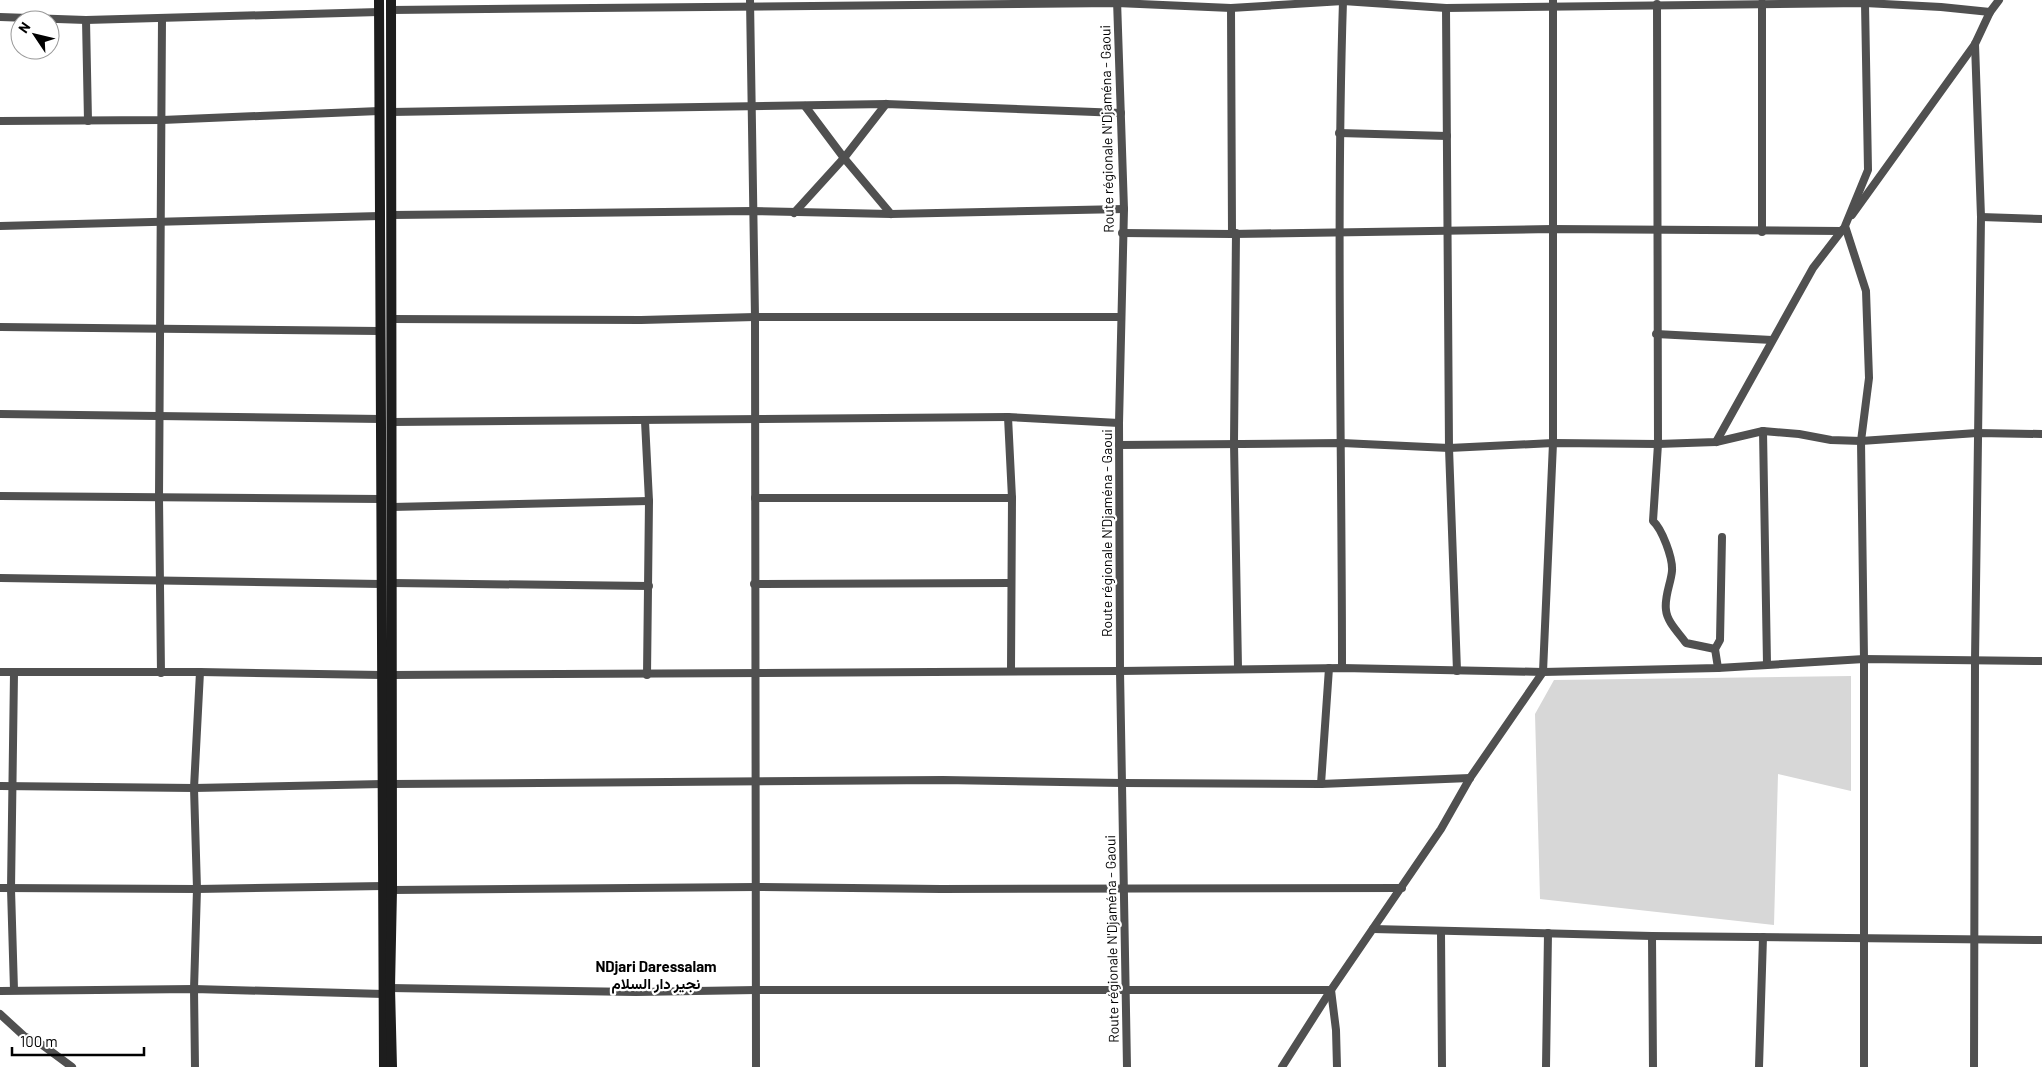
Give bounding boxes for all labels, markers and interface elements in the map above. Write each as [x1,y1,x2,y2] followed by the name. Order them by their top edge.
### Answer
[10,10,60,60] north arrow
[14,19,34,36] text: N
[1096,25,1117,233] street label: Route régionale N'Djaména - Gaoui
[1098,429,1115,637] street label: Route régionale N'Djaména - Gaoui
[1101,835,1122,1043] street label: Route régionale N'Djaména - Gaoui
[595,957,717,994] district label: NDjari Daressalam نجير دار السلام
[12,1024,145,1056] scale bar
[20,1032,58,1050] text: 100 m

